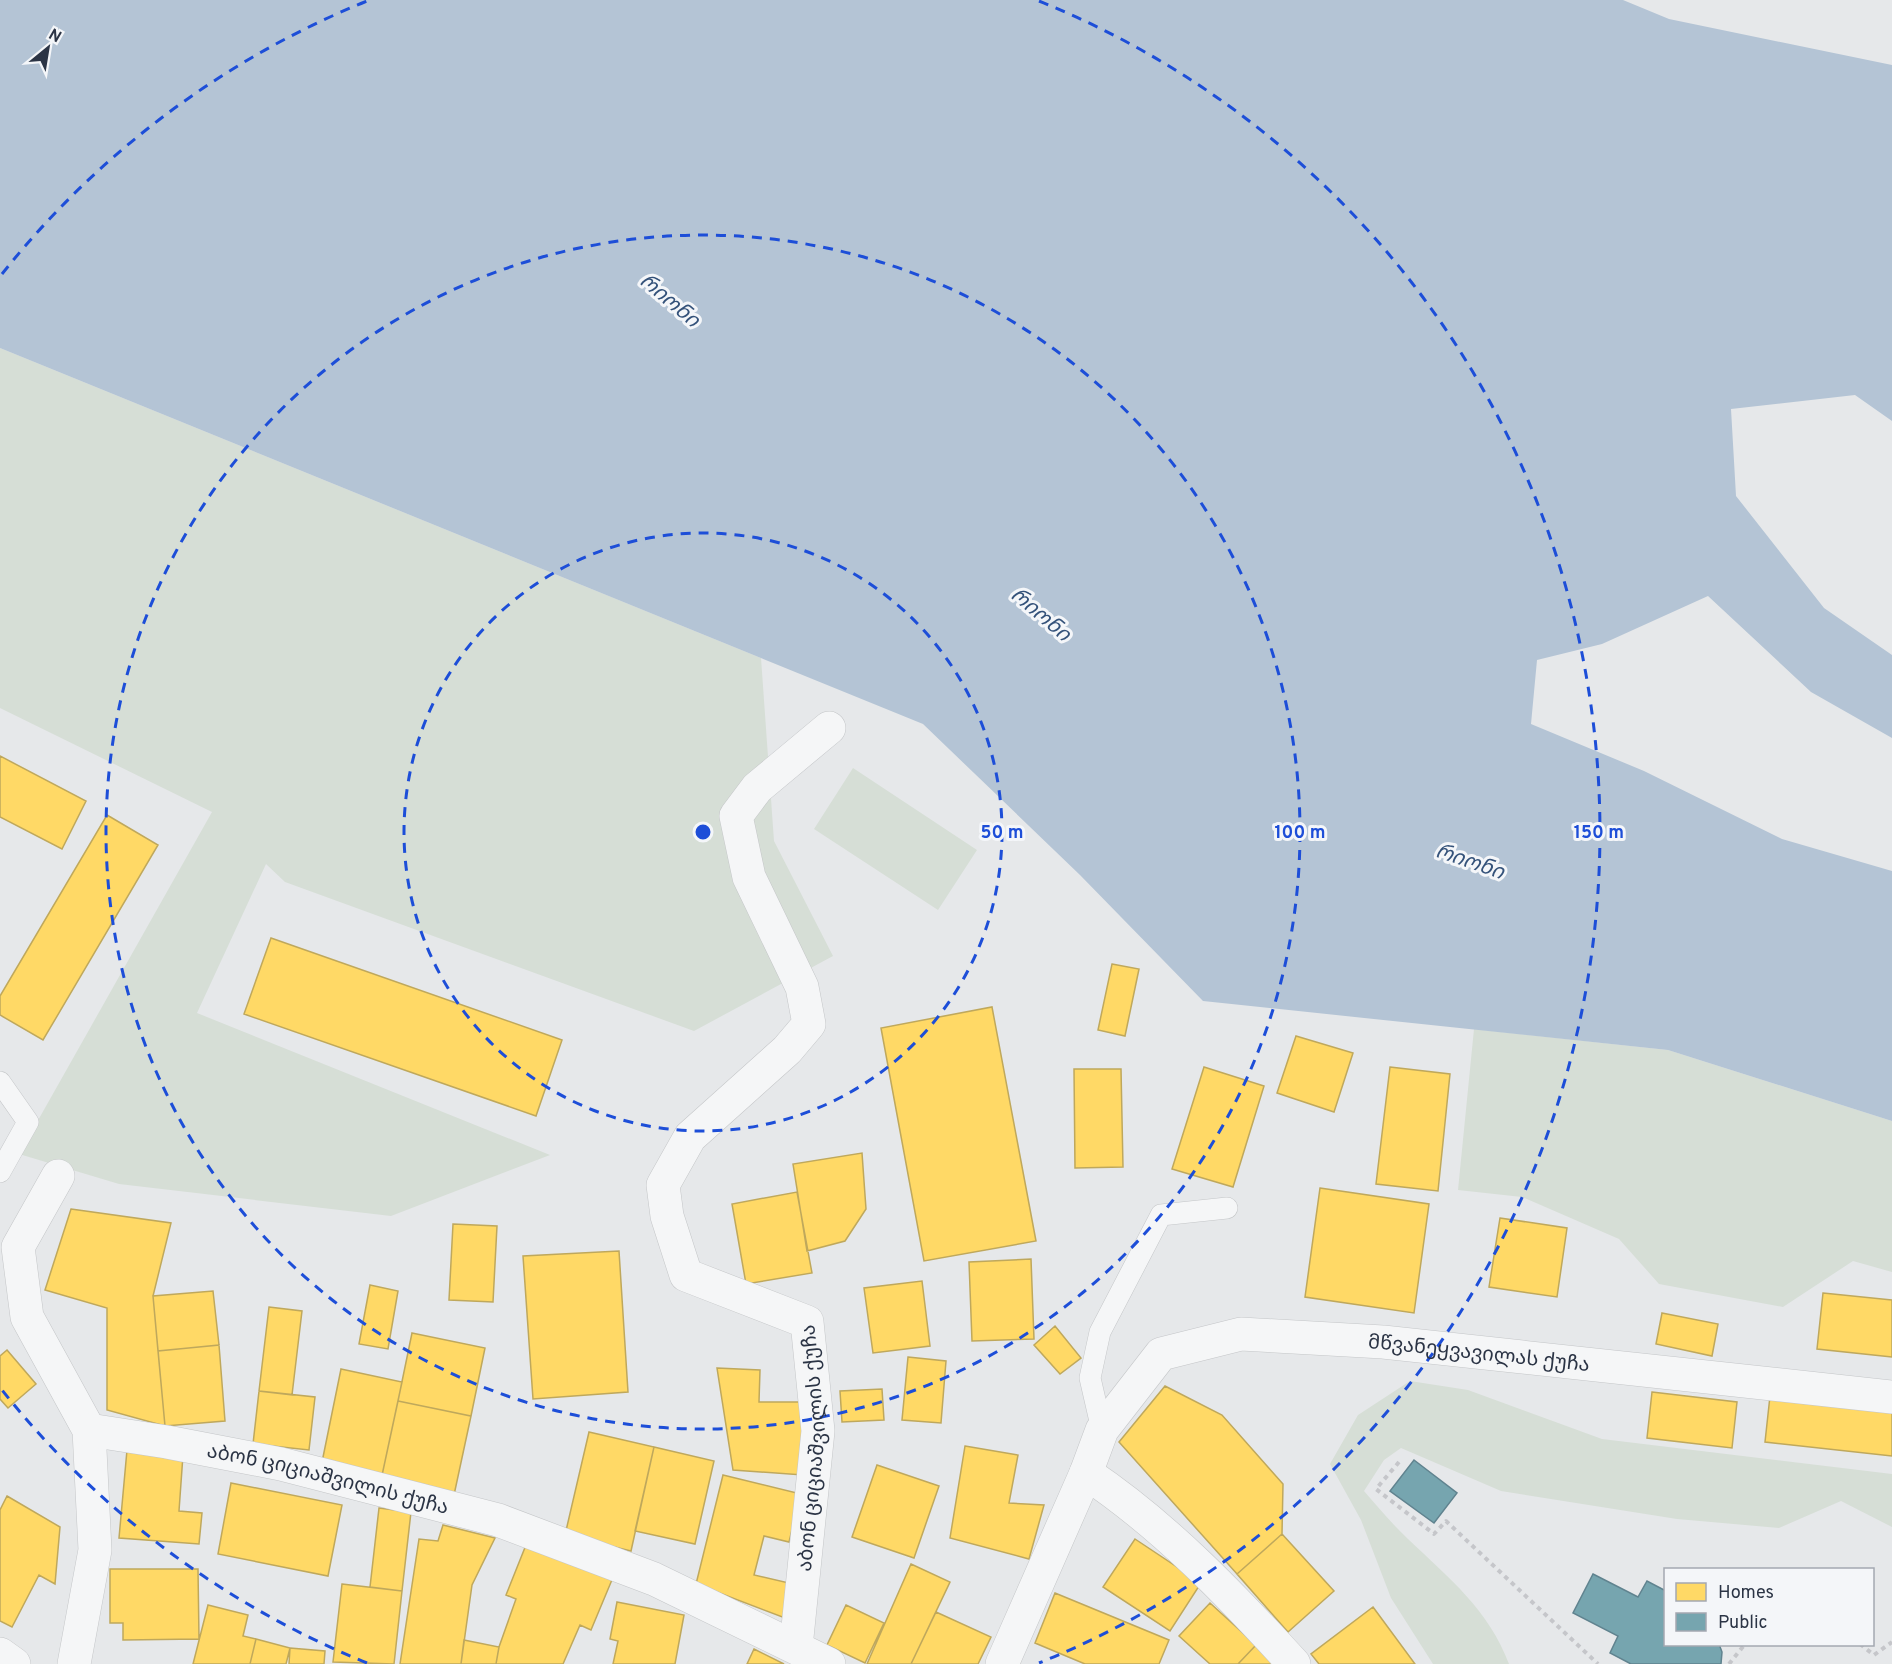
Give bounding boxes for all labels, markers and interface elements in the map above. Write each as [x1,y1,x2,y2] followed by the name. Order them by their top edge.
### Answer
[18,18,78,78] north arrow
[45,25,64,48] text: N
[633,268,705,335] water label: რიონი
[1004,582,1076,649] water label: რიონი
[693,822,713,842] centre of rings
[980,822,1024,845] text: 50 m
[1274,822,1326,845] text: 100 m
[1574,822,1624,845] text: 150 m
[1432,838,1508,887] water label: რიონი
[793,1323,833,1573] street label: აბონ ციციაშვილის ქუჩა
[1367,1330,1591,1379] street label: მწვანეყვავილას ქუჩა
[205,1439,451,1522] street label: აბონ ციციაშვილის ქუჩა
[1664,1568,1874,1646] legend
[1718,1582,1774,1605] text: Homes
[1718,1612,1768,1635] text: Public

